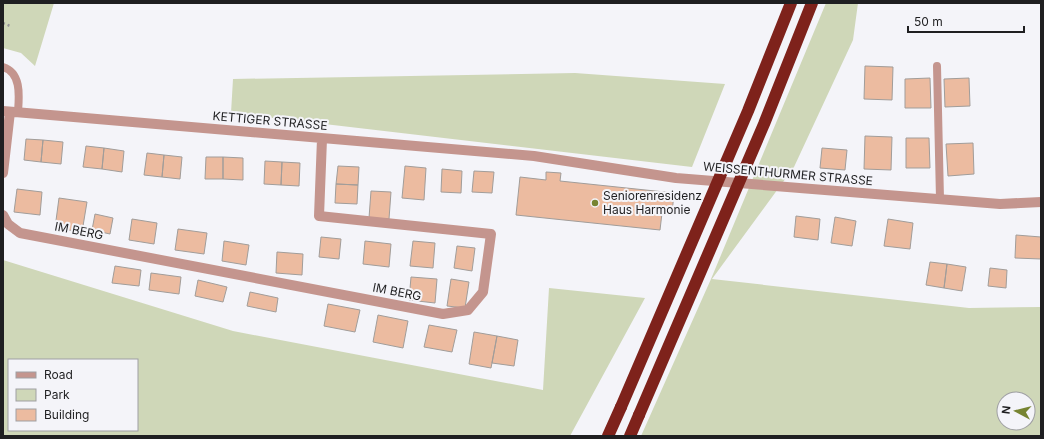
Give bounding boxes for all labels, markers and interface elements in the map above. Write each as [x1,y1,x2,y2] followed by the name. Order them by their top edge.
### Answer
[908,8,1024,34] scale bar
[914,14,943,29] text: 50 m
[212,108,328,133] street label: KETTIGER STRASSE
[702,159,874,188] street label: WEISSENTHURMER STRASSE
[603,188,702,217] place label: Seniorenresidenz Haus Harmonie
[590,198,600,208] marker: Seniorenresidenz Haus Harmonie
[54,218,105,243] street label: IM BERG
[372,279,423,304] street label: IM BERG
[8,359,138,431] legend
[44,367,73,382] text: Road
[44,387,70,402] text: Park
[996,391,1036,431] north arrow
[999,405,1014,415] text: N
[44,407,89,422] text: Building

